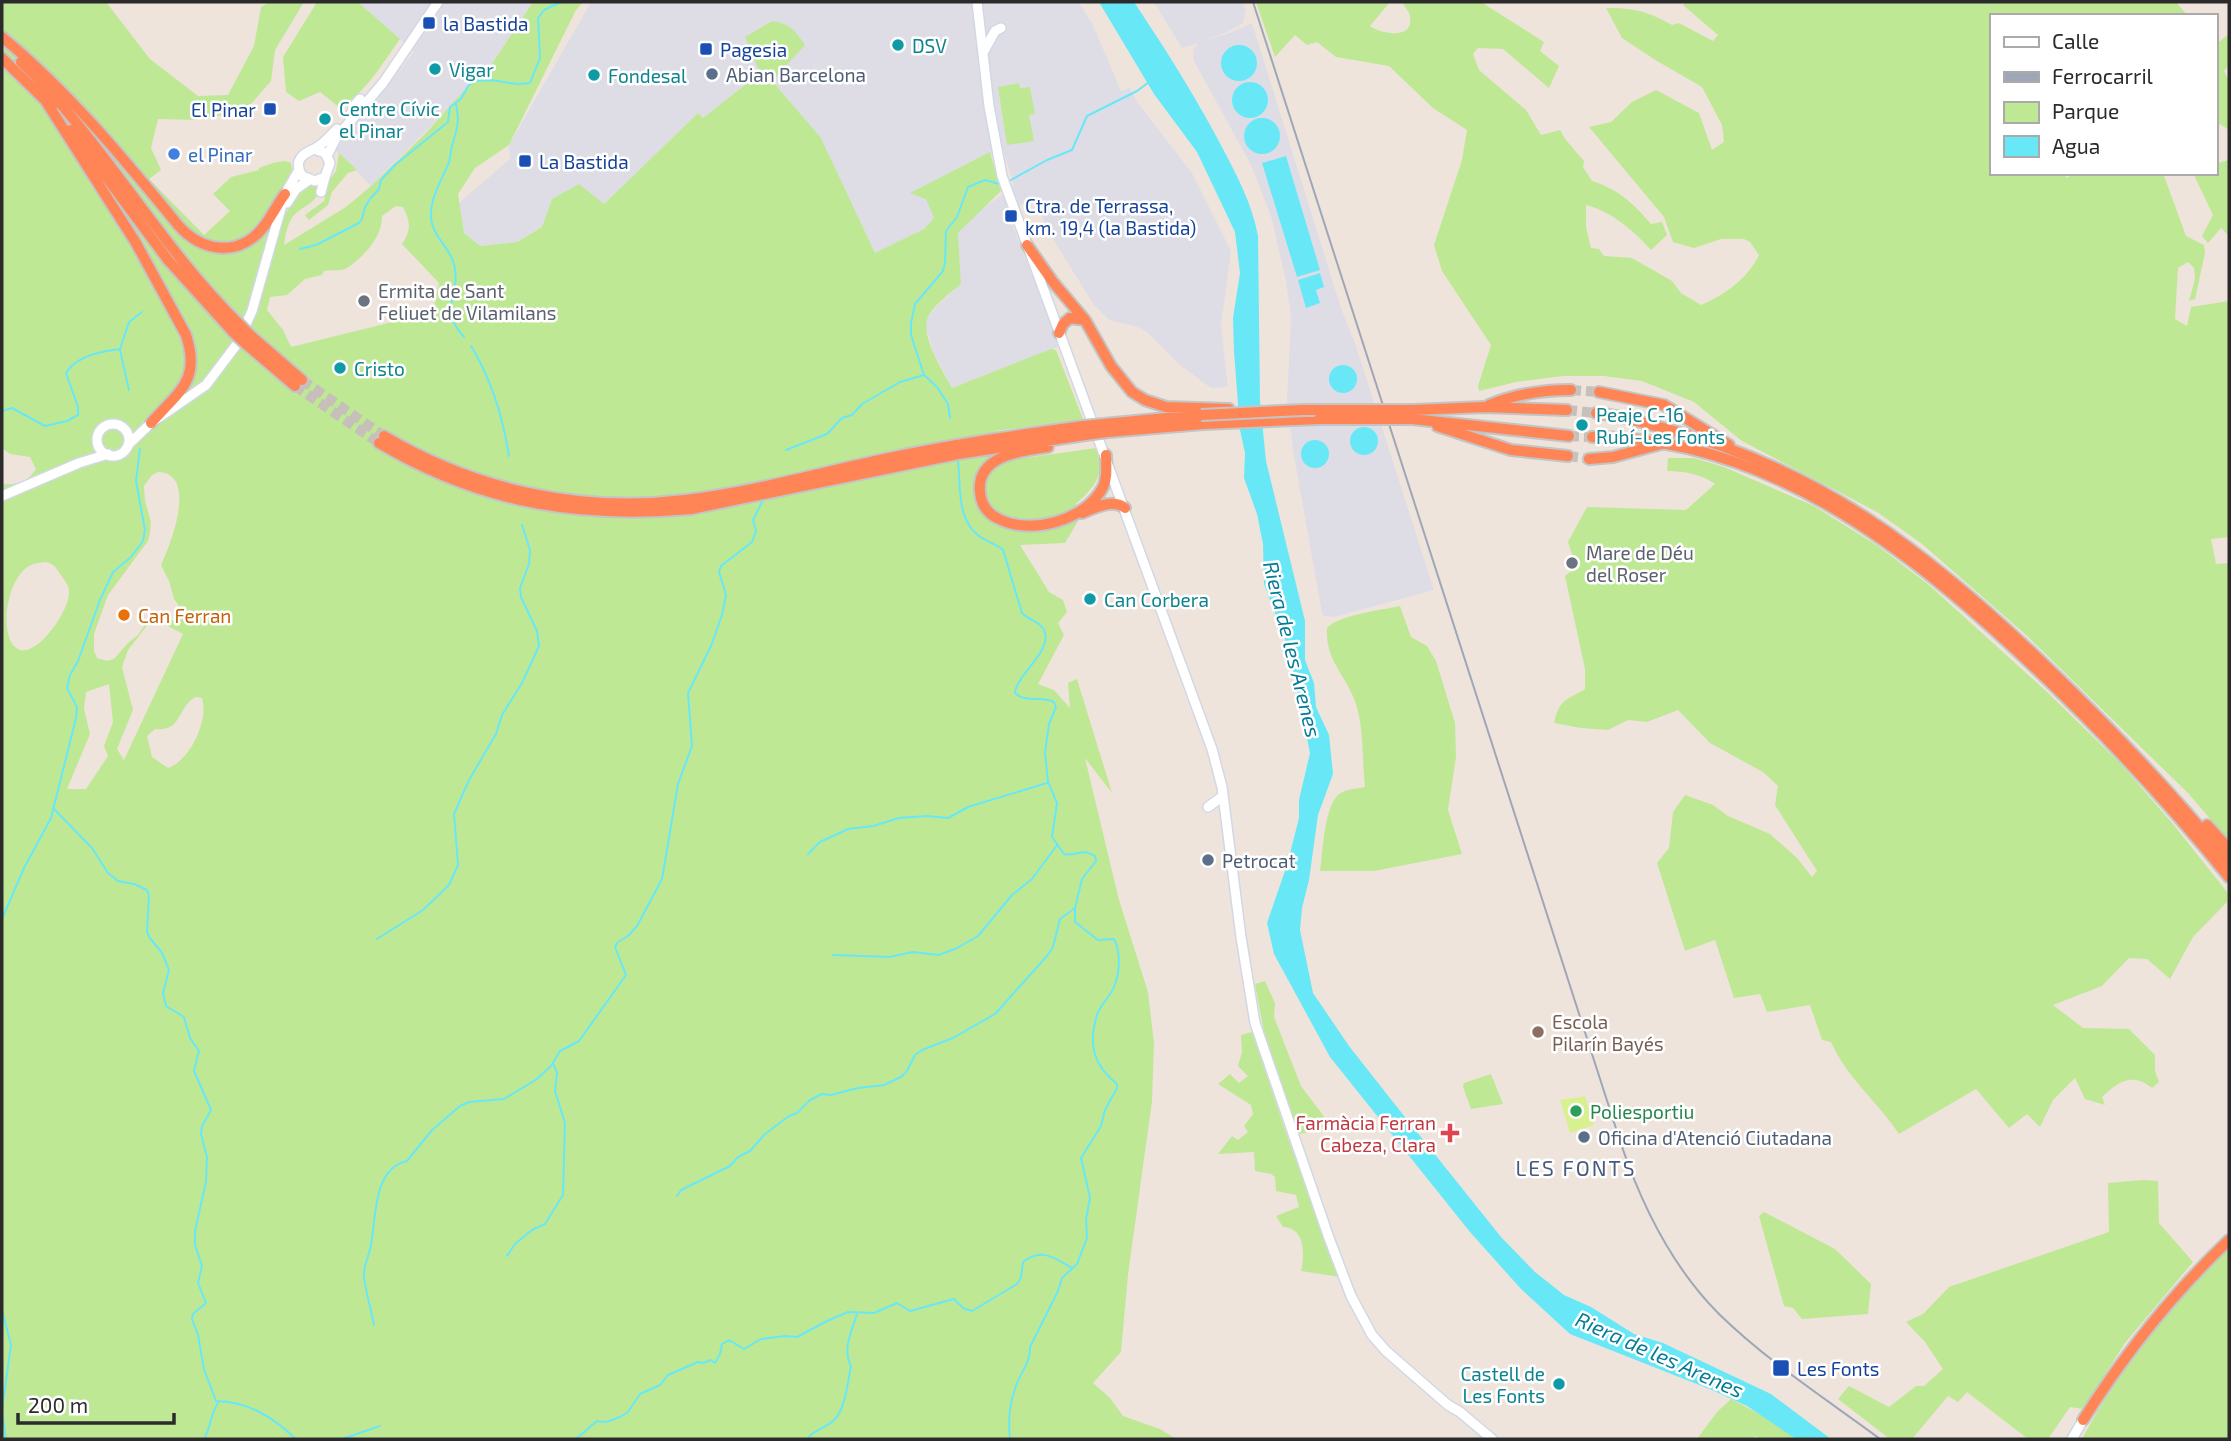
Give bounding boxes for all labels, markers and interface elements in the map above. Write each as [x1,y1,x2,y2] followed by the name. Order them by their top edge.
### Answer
[443,12,528,35] place label: la Bastida
[1990,14,2217,175] legend
[421,15,437,31] marker: la Bastida
[2052,28,2099,53] text: Calle
[912,34,947,57] place label: DSV
[890,37,906,53] marker: DSV
[720,38,787,61] place label: Pagesia
[698,41,714,57] marker: Pagesia
[449,58,494,81] place label: Vigar
[427,61,443,77] marker: Vigar
[726,63,866,86] place label: Abian Barcelona
[2052,63,2154,88] text: Ferrocarril
[608,64,687,87] place label: Fondesal
[704,66,720,82] marker: Abian Barcelona
[586,67,602,83] marker: Fondesal
[339,97,440,142] place label: Centre Cívic el Pinar
[191,98,256,121] place label: El Pinar
[2052,98,2119,123] text: Parque
[262,101,278,117] marker: El Pinar
[317,111,333,127] marker: Centre Cívic el Pinar
[2052,133,2100,158] text: Agua
[188,143,253,166] place label: el Pinar
[166,146,182,162] marker: el Pinar
[539,150,629,173] place label: La Bastida
[517,153,533,169] marker: La Bastida
[1025,194,1196,239] place label: Ctra. de Terrassa, km. 19,4 (la Bastida)
[1003,208,1019,224] marker: Ctra. de Terrassa, km. 19,4 (la Bastida)
[378,279,556,324] place label: Ermita de Sant Feliuet de Vilamilans
[356,293,372,309] marker: Ermita de Sant Feliuet de Vilamilans
[354,357,405,380] place label: Cristo
[332,360,348,376] marker: Cristo
[1596,403,1725,448] place label: Peaje C-16 Rubí-Les Fonts
[1574,417,1590,433] marker: Peaje C-16 Rubí-Les Fonts
[1586,541,1694,586] place label: Mare de Déu del Roser
[1564,555,1580,571] marker: Mare de Déu del Roser
[1259,558,1327,740] water label: Riera de les Arenes
[1104,588,1209,611] place label: Can Corbera
[1082,591,1098,607] marker: Can Corbera
[138,604,231,627] place label: Can Ferran
[116,607,132,623] marker: Can Ferran
[1222,849,1296,872] place label: Petrocat
[1200,852,1216,868] marker: Petrocat
[1552,1010,1664,1055] place label: Escola Pilarín Bayés
[1530,1024,1546,1040] marker: Escola Pilarín Bayés
[1590,1100,1694,1123] place label: Poliesportiu
[1568,1103,1584,1119] marker: Poliesportiu
[1296,1111,1436,1156] place label: Farmàcia Ferran Cabeza, Clara
[1442,1125,1458,1141] marker: Farmàcia Ferran Cabeza, Clara
[1598,1126,1832,1149] place label: Oficina d'Atenció Ciutadana
[1576,1129,1592,1145] marker: Oficina d'Atenció Ciutadana
[1515,1155,1637,1180] district label: LES FONTS
[1572,1306,1748,1402] water label: Riera de les Arenes
[1797,1357,1879,1380] place label: Les Fonts
[1771,1358,1791,1378] marker: Les Fonts
[1461,1362,1545,1407] place label: Castell de Les Fonts
[1551,1376,1567,1392] marker: Castell de Les Fonts
[18,1382,173,1426] scale bar
[28,1392,88,1417] text: 200 m

